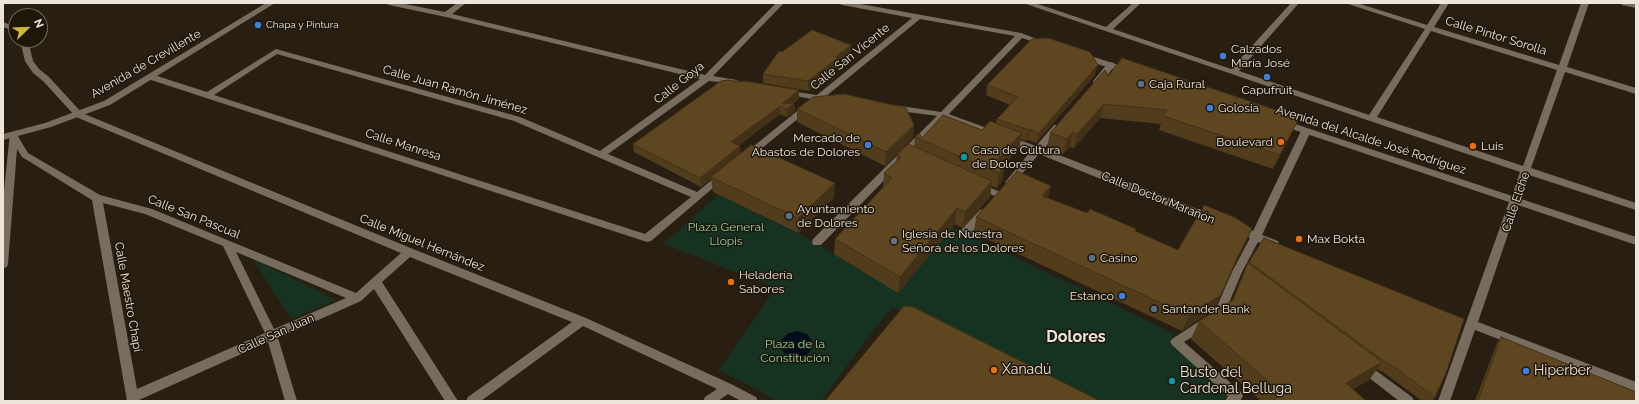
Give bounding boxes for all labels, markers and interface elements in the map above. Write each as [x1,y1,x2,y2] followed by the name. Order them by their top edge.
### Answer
[8,8,48,48] north arrow
[1443,14,1549,58] street label: Calle Pintor Sorolla
[31,17,46,30] text: N
[266,19,339,31] place label: Chapa y Pintura
[253,20,263,30] marker: Chapa y Pintura
[808,21,892,93] street label: Calle San Vicente
[88,27,204,101] street label: Avenida de Crevillente
[1231,42,1290,70] place label: Calzados María José
[1218,51,1228,61] marker: Calzados María José
[651,59,707,107] street label: Calle Goya
[381,62,529,118] street label: Calle Juan Ramón Jiménez
[1262,72,1272,82] marker: Capufruit
[1149,77,1205,91] place label: Caja Rural
[1136,79,1146,89] marker: Caja Rural
[1241,83,1293,97] place label: Capufruit
[1218,101,1259,115] place label: Golosia
[1274,102,1468,178] street label: Avenida del Alcalde José Rodríguez
[1205,103,1215,113] marker: Golosia
[363,126,443,164] street label: Calle Manresa
[752,131,860,159] place label: Mercado de Abastos de Dolores
[1216,135,1273,149] place label: Boulevard
[1276,137,1286,147] marker: Boulevard
[1481,139,1504,153] place label: Luis
[863,140,873,150] marker: Mercado de Abastos de Dolores
[1468,141,1478,151] marker: Luis
[972,143,1060,171] place label: Casa de Cultura de Dolores
[959,152,969,162] marker: Casa de Cultura de Dolores
[1099,169,1217,227] street label: Calle Doctor Marañón
[1499,170,1533,234] street label: Calle Elche
[146,192,242,242] street label: Calle San Pascual
[797,202,875,230] place label: Ayuntamiento de Dolores
[357,211,487,275] street label: Calle Miguel Hernández
[784,211,794,221] marker: Ayuntamiento de Dolores
[688,220,764,248] park label: Plaza General Llopis
[902,227,1024,255] place label: Iglesia de Nuestra Señora de los Dolores
[1307,232,1365,246] place label: Max Bokta
[1294,234,1304,244] marker: Max Bokta
[889,236,899,246] marker: Iglesia de Nuestra Señora de los Dolores
[111,241,145,353] street label: Calle Maestro Chapí
[1100,251,1137,265] place label: Casino
[1087,253,1097,263] marker: Casino
[739,268,792,296] place label: Heladería Sabores
[726,277,736,287] marker: Heladería Sabores
[1070,289,1114,303] place label: Estanco
[1117,291,1127,301] marker: Estanco
[1162,302,1250,316] place label: Santander Bank
[1149,304,1159,314] marker: Santander Bank
[236,311,316,357] street label: Calle San Juan
[1046,327,1106,347] district label: Dolores
[760,337,830,365] park label: Plaza de la Constitución
[1002,362,1051,378] place label: Xanadú
[1534,363,1591,379] place label: Hiperber
[989,365,999,375] marker: Xanadú
[1180,365,1292,398] place label: Busto del Cardenal Belluga
[1521,366,1531,376] marker: Hiperber
[1167,376,1177,386] marker: Busto del Cardenal Belluga

